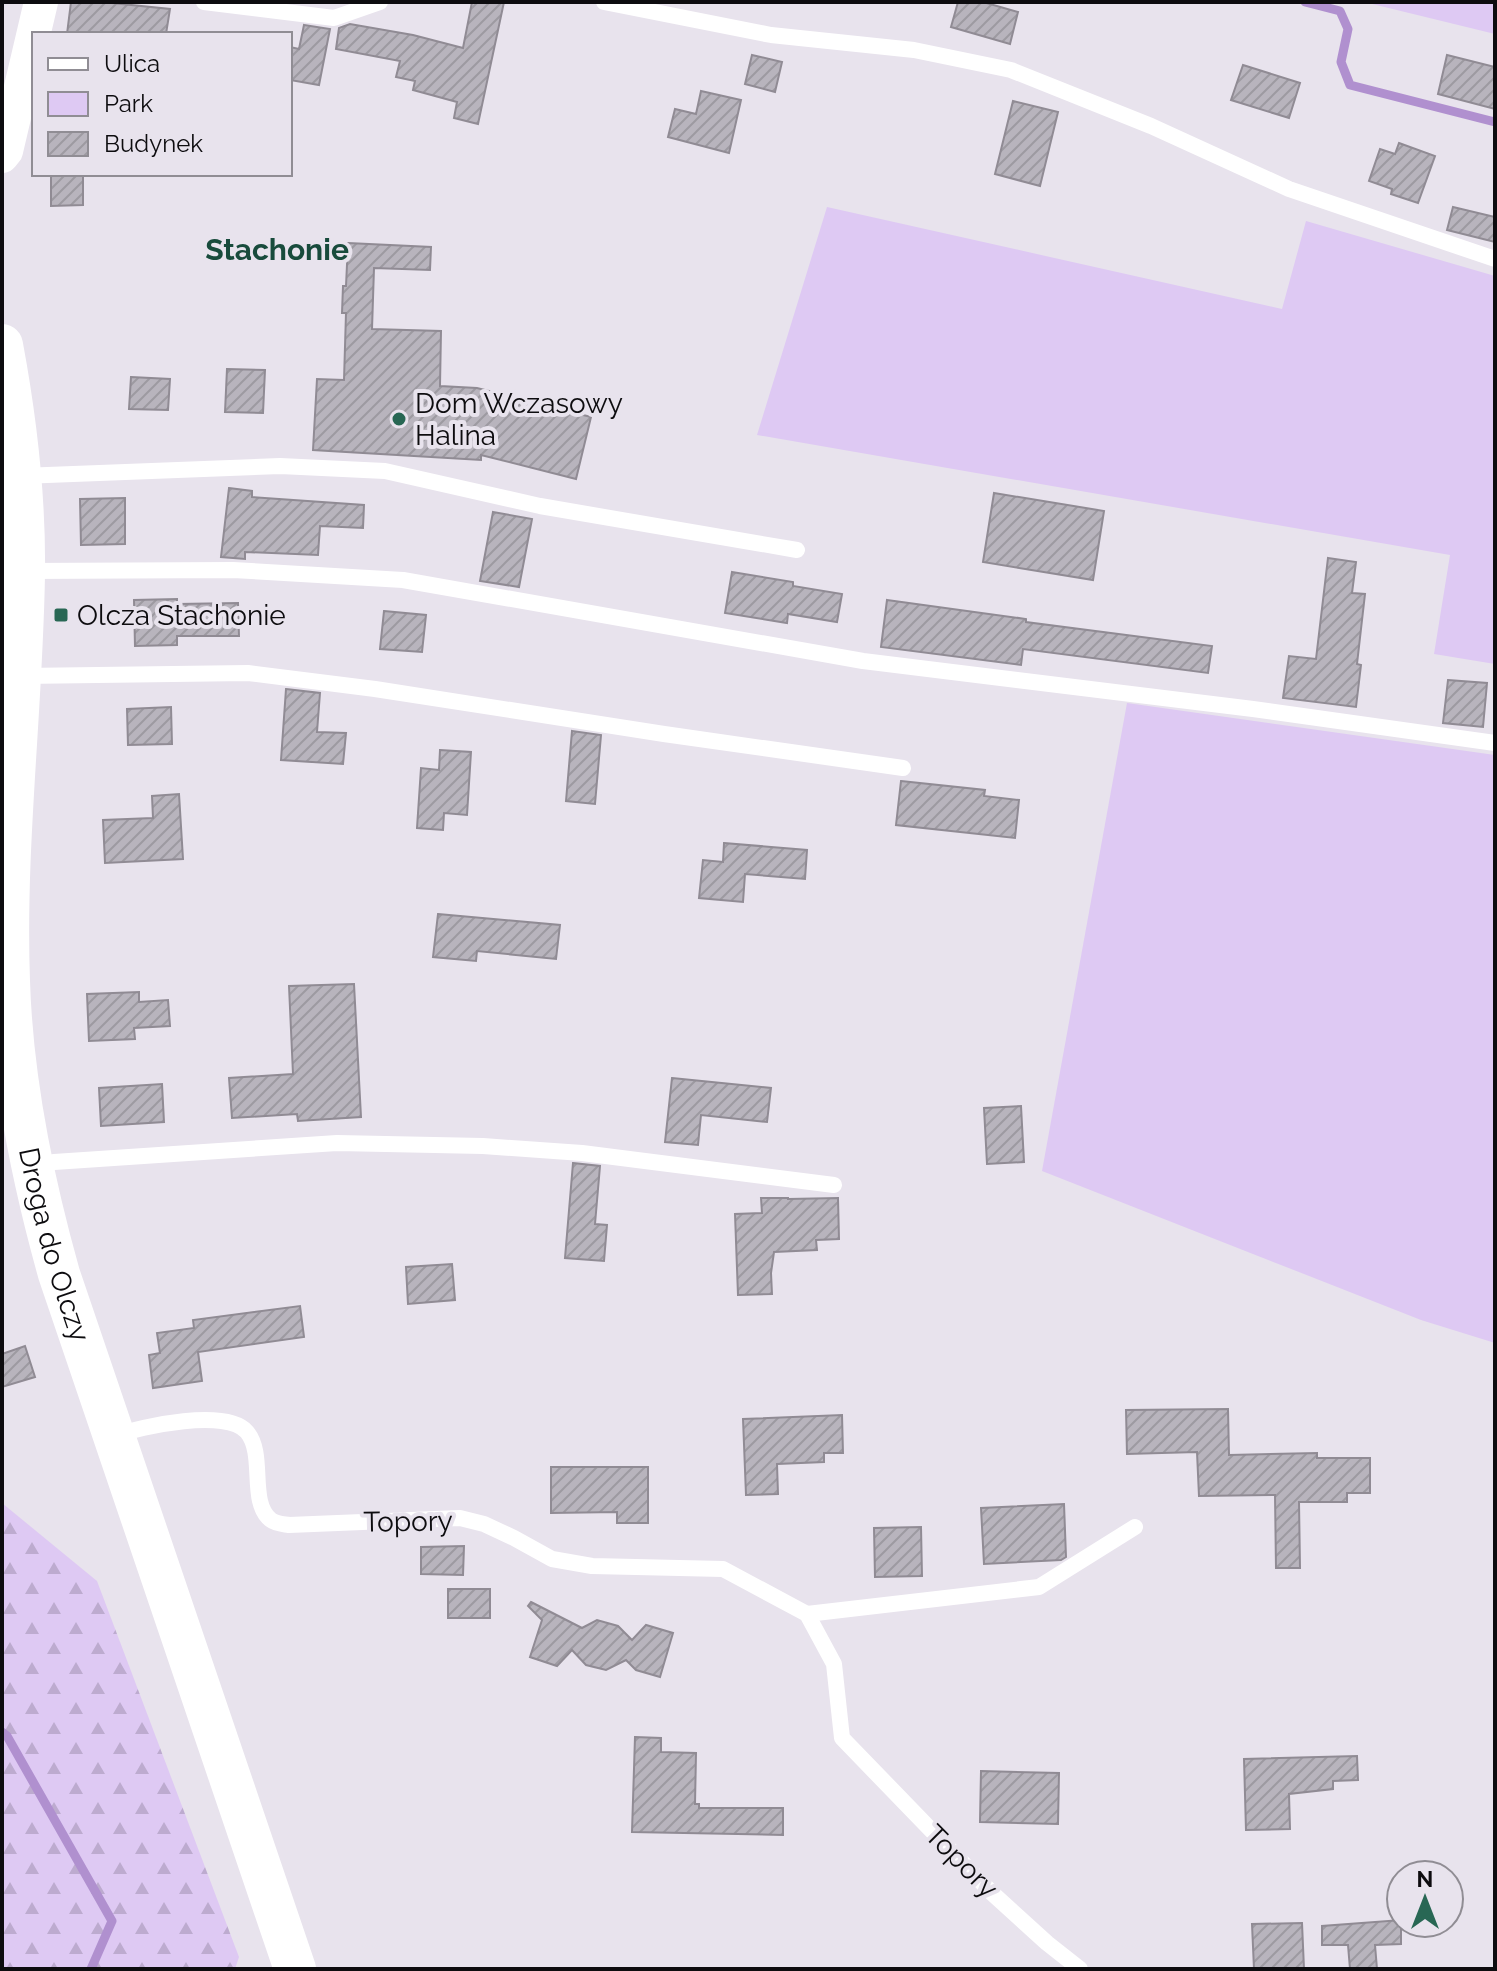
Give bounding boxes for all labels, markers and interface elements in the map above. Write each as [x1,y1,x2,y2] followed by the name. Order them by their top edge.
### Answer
[32,32,292,176] legend
[104,49,160,78] text: Ulica
[104,89,153,118] text: Park
[104,129,203,158] text: Budynek
[205,232,349,267] district label: Stachonie
[415,387,623,452] place label: Dom Wczasowy Halina
[390,410,408,428] marker: Dom Wczasowy Halina
[77,599,286,632] place label: Olcza Stachonie
[52,606,70,624] marker: Olcza Stachonie
[12,1145,97,1346] street label: Droga do Olczy
[363,1504,453,1539] street label: Topory
[918,1818,1005,1905] street label: Topory
[1385,1859,1465,1939] north arrow
[1417,1866,1433,1892] text: N

